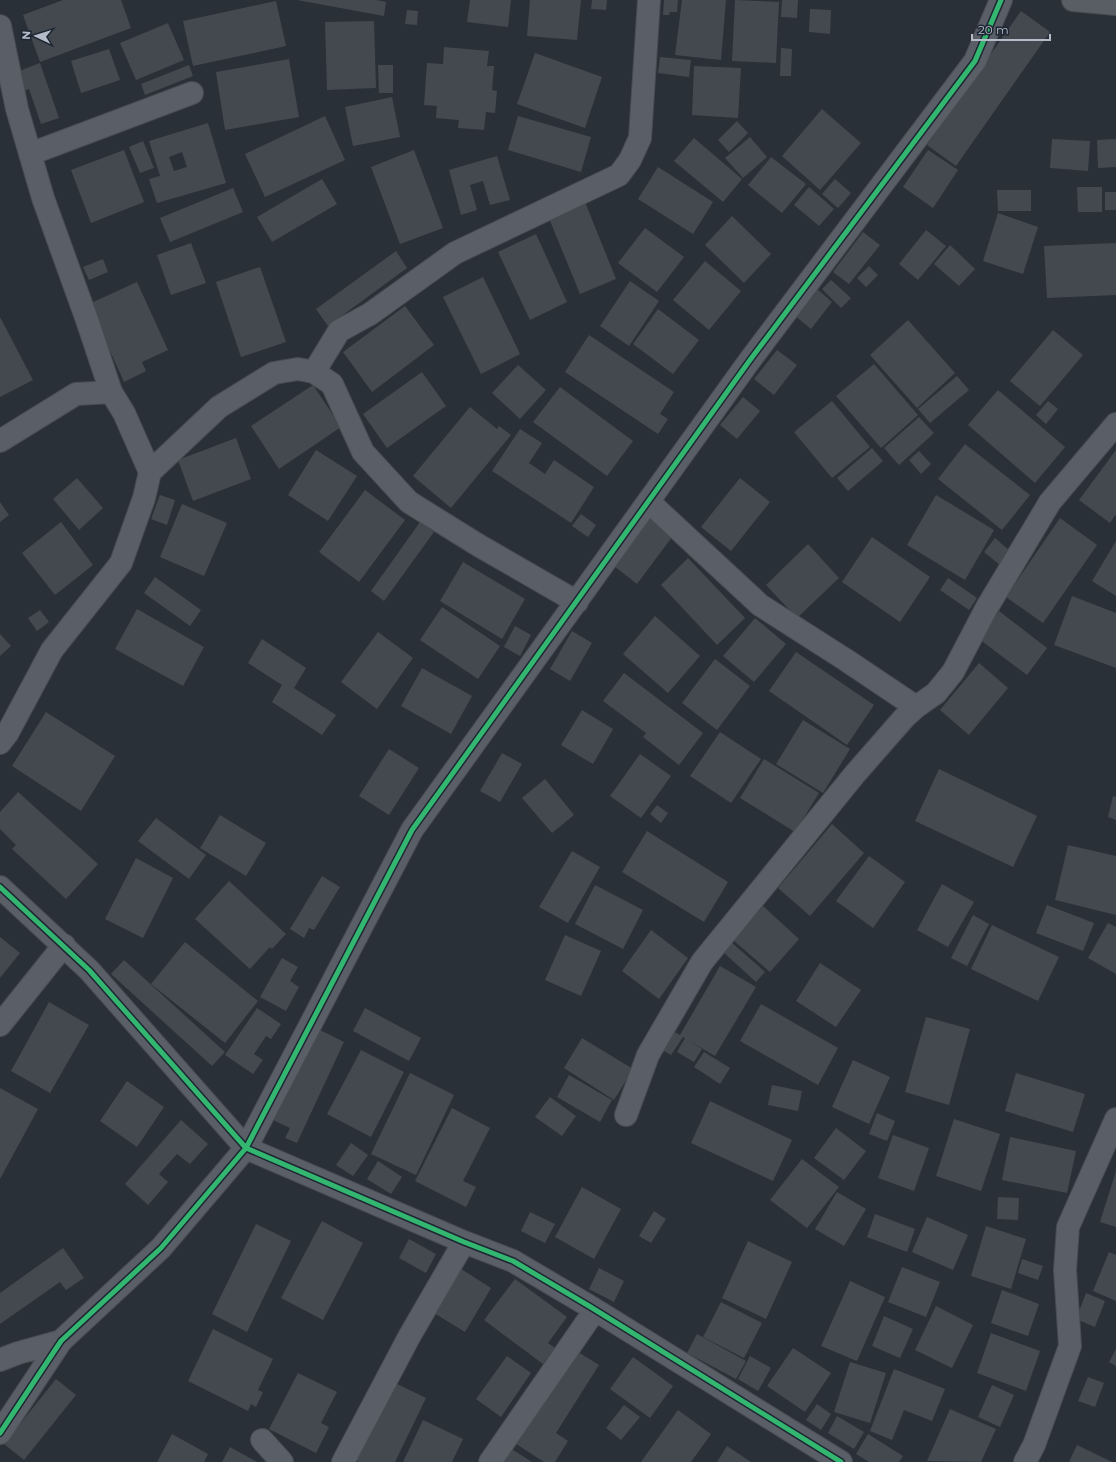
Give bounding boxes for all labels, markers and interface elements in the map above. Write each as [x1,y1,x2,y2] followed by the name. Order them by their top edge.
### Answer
[16,16,56,56] north arrow
[972,16,1050,42] scale bar
[978,22,1009,37] text: 20 m
[19,30,33,40] text: N

